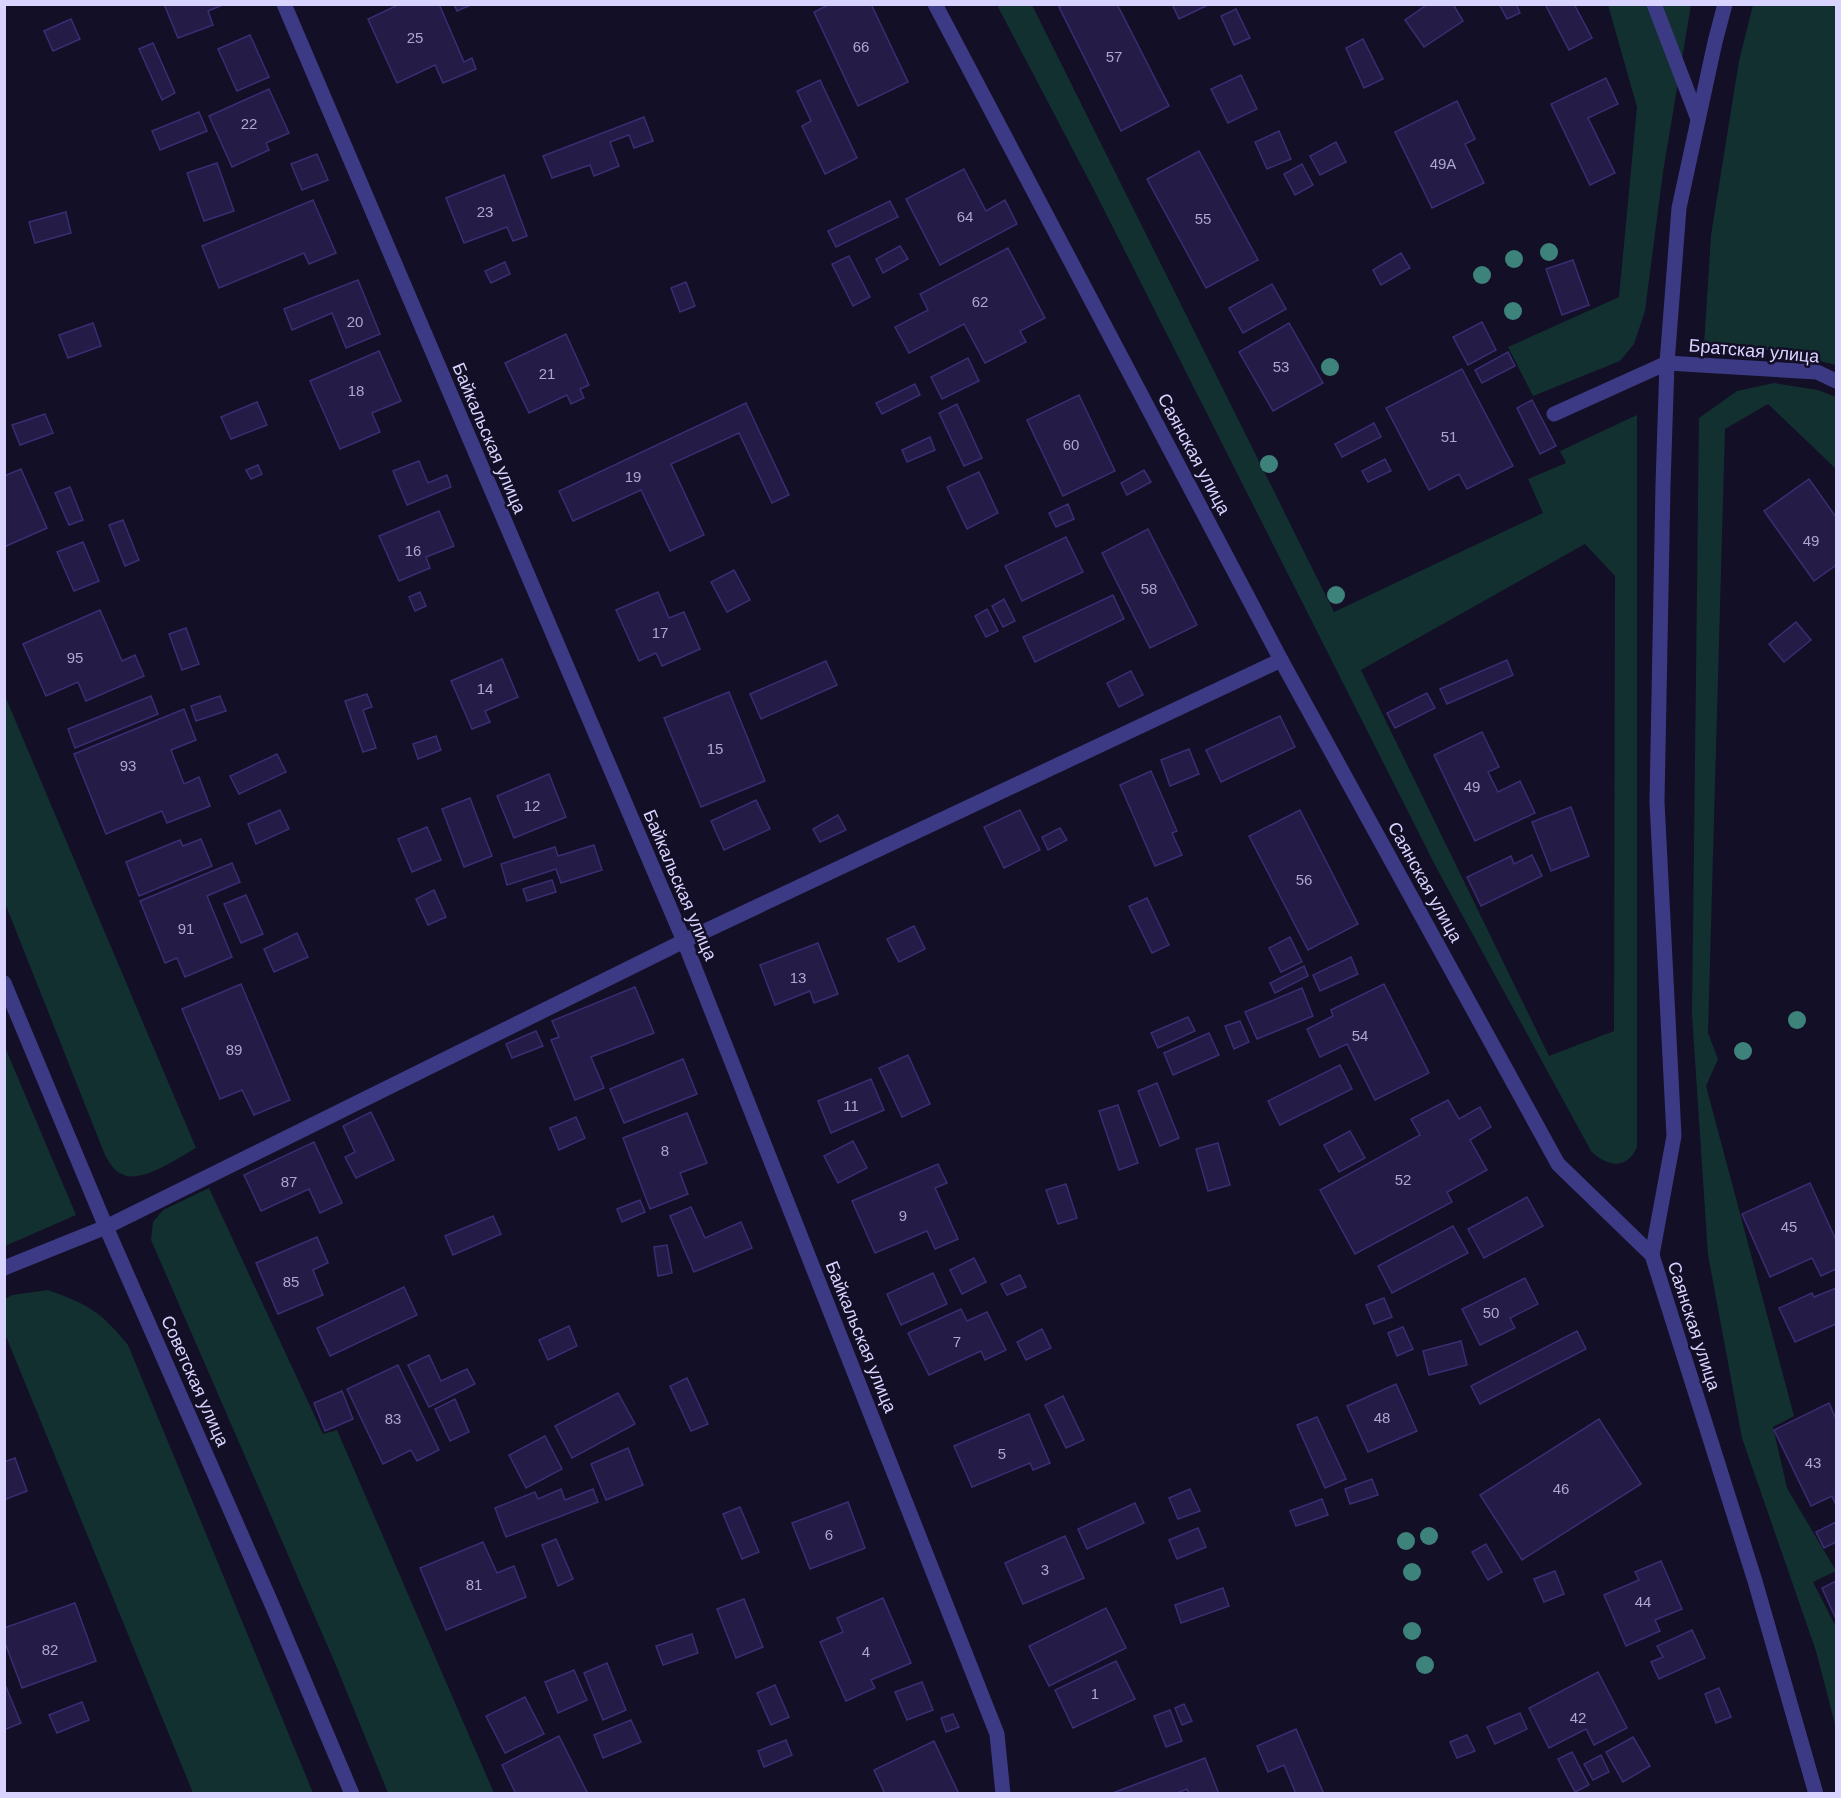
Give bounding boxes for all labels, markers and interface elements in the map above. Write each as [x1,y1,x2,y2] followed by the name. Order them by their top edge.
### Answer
[407,29,423,46] house number: 25
[853,38,869,55] house number: 66
[1106,48,1122,65] house number: 57
[241,115,257,132] house number: 22
[1430,155,1456,172] house number: 49А
[477,203,493,220] house number: 23
[957,208,973,225] house number: 64
[1195,210,1211,227] house number: 55
[972,293,988,310] house number: 62
[347,313,363,330] house number: 20
[1688,335,1821,367] street label: Братская улица
[1273,358,1289,375] house number: 53
[448,360,530,517] street label: Байкальская улица
[539,365,555,382] house number: 21
[348,382,364,399] house number: 18
[1154,390,1235,519] street label: Саянская улица
[1441,428,1457,445] house number: 51
[1063,436,1079,453] house number: 60
[625,468,641,485] house number: 19
[1803,532,1819,549] house number: 49
[405,542,421,559] house number: 16
[1141,580,1157,597] house number: 58
[652,624,668,641] house number: 17
[67,649,83,666] house number: 95
[477,680,493,697] house number: 14
[707,740,723,757] house number: 15
[120,757,136,774] house number: 93
[1464,778,1480,795] house number: 49
[524,797,540,814] house number: 12
[639,807,721,964] street label: Байкальская улица
[1384,818,1467,946] street label: Саянская улица
[1296,871,1312,888] house number: 56
[178,920,194,937] house number: 91
[790,969,806,986] house number: 13
[1352,1027,1368,1044] house number: 54
[226,1041,242,1058] house number: 89
[843,1097,859,1114] house number: 11
[661,1142,669,1159] house number: 8
[1395,1171,1411,1188] house number: 52
[281,1173,297,1190] house number: 87
[899,1207,907,1224] house number: 9
[1781,1218,1797,1235] house number: 45
[821,1258,901,1417] street label: Байкальская улица
[1664,1259,1725,1394] street label: Саянская улица
[283,1273,299,1290] house number: 85
[1483,1304,1499,1321] house number: 50
[157,1312,233,1451] street label: Советская улица
[953,1333,961,1350] house number: 7
[1374,1409,1390,1426] house number: 48
[385,1410,401,1427] house number: 83
[998,1445,1006,1462] house number: 5
[1805,1454,1821,1471] house number: 43
[1553,1480,1569,1497] house number: 46
[825,1526,833,1543] house number: 6
[1041,1561,1049,1578] house number: 3
[466,1576,482,1593] house number: 81
[1635,1593,1651,1610] house number: 44
[42,1641,58,1658] house number: 82
[862,1643,870,1660] house number: 4
[1091,1685,1099,1702] house number: 1
[1570,1709,1586,1726] house number: 42

